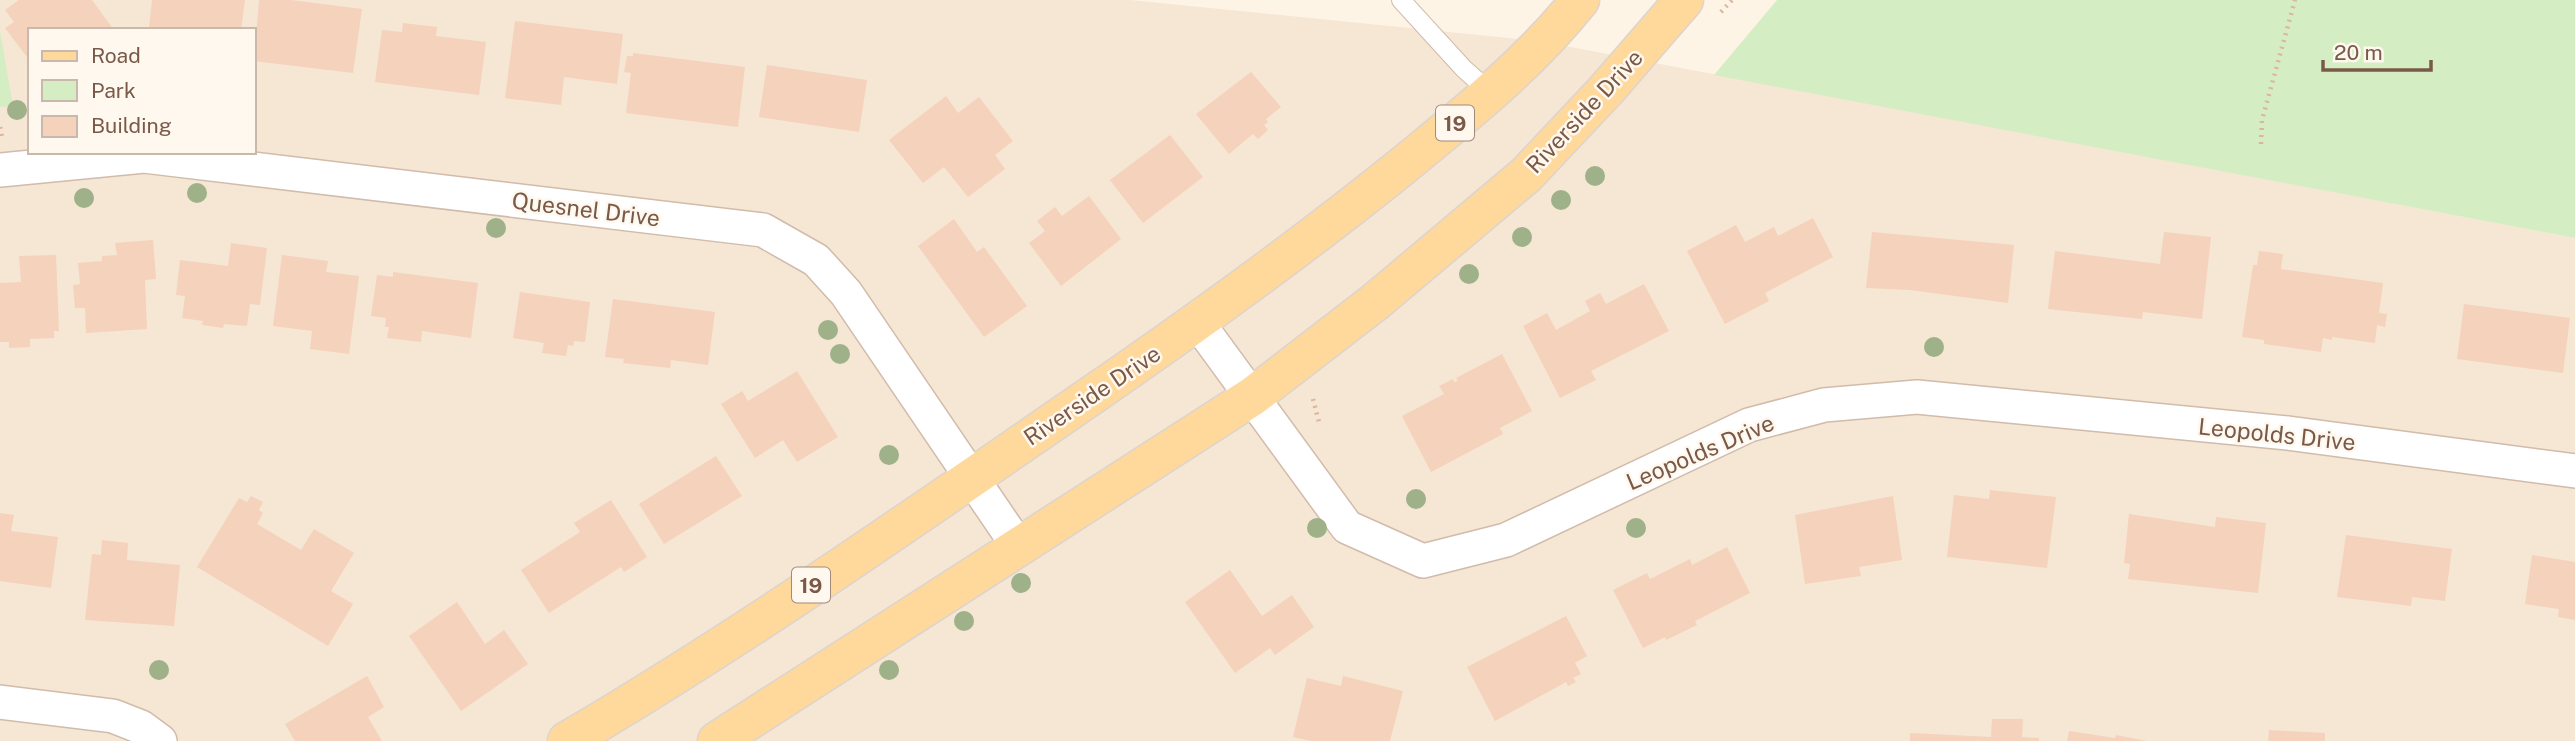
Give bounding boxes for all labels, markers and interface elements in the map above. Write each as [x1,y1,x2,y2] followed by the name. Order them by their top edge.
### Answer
[28,28,256,154] legend
[2323,28,2432,72] scale bar
[2334,40,2383,65] text: 20 m
[91,43,141,68] text: Road
[1520,44,1648,178] street label: Riverside Drive
[91,78,136,103] text: Park
[1436,106,1474,140] road number: 19
[91,113,172,138] text: Building
[510,187,662,231] street label: Quesnel Drive
[1019,339,1165,451] street label: Riverside Drive
[1622,409,1778,495] street label: Leopolds Drive
[2197,412,2357,456] street label: Leopolds Drive
[792,568,830,602] road number: 19

